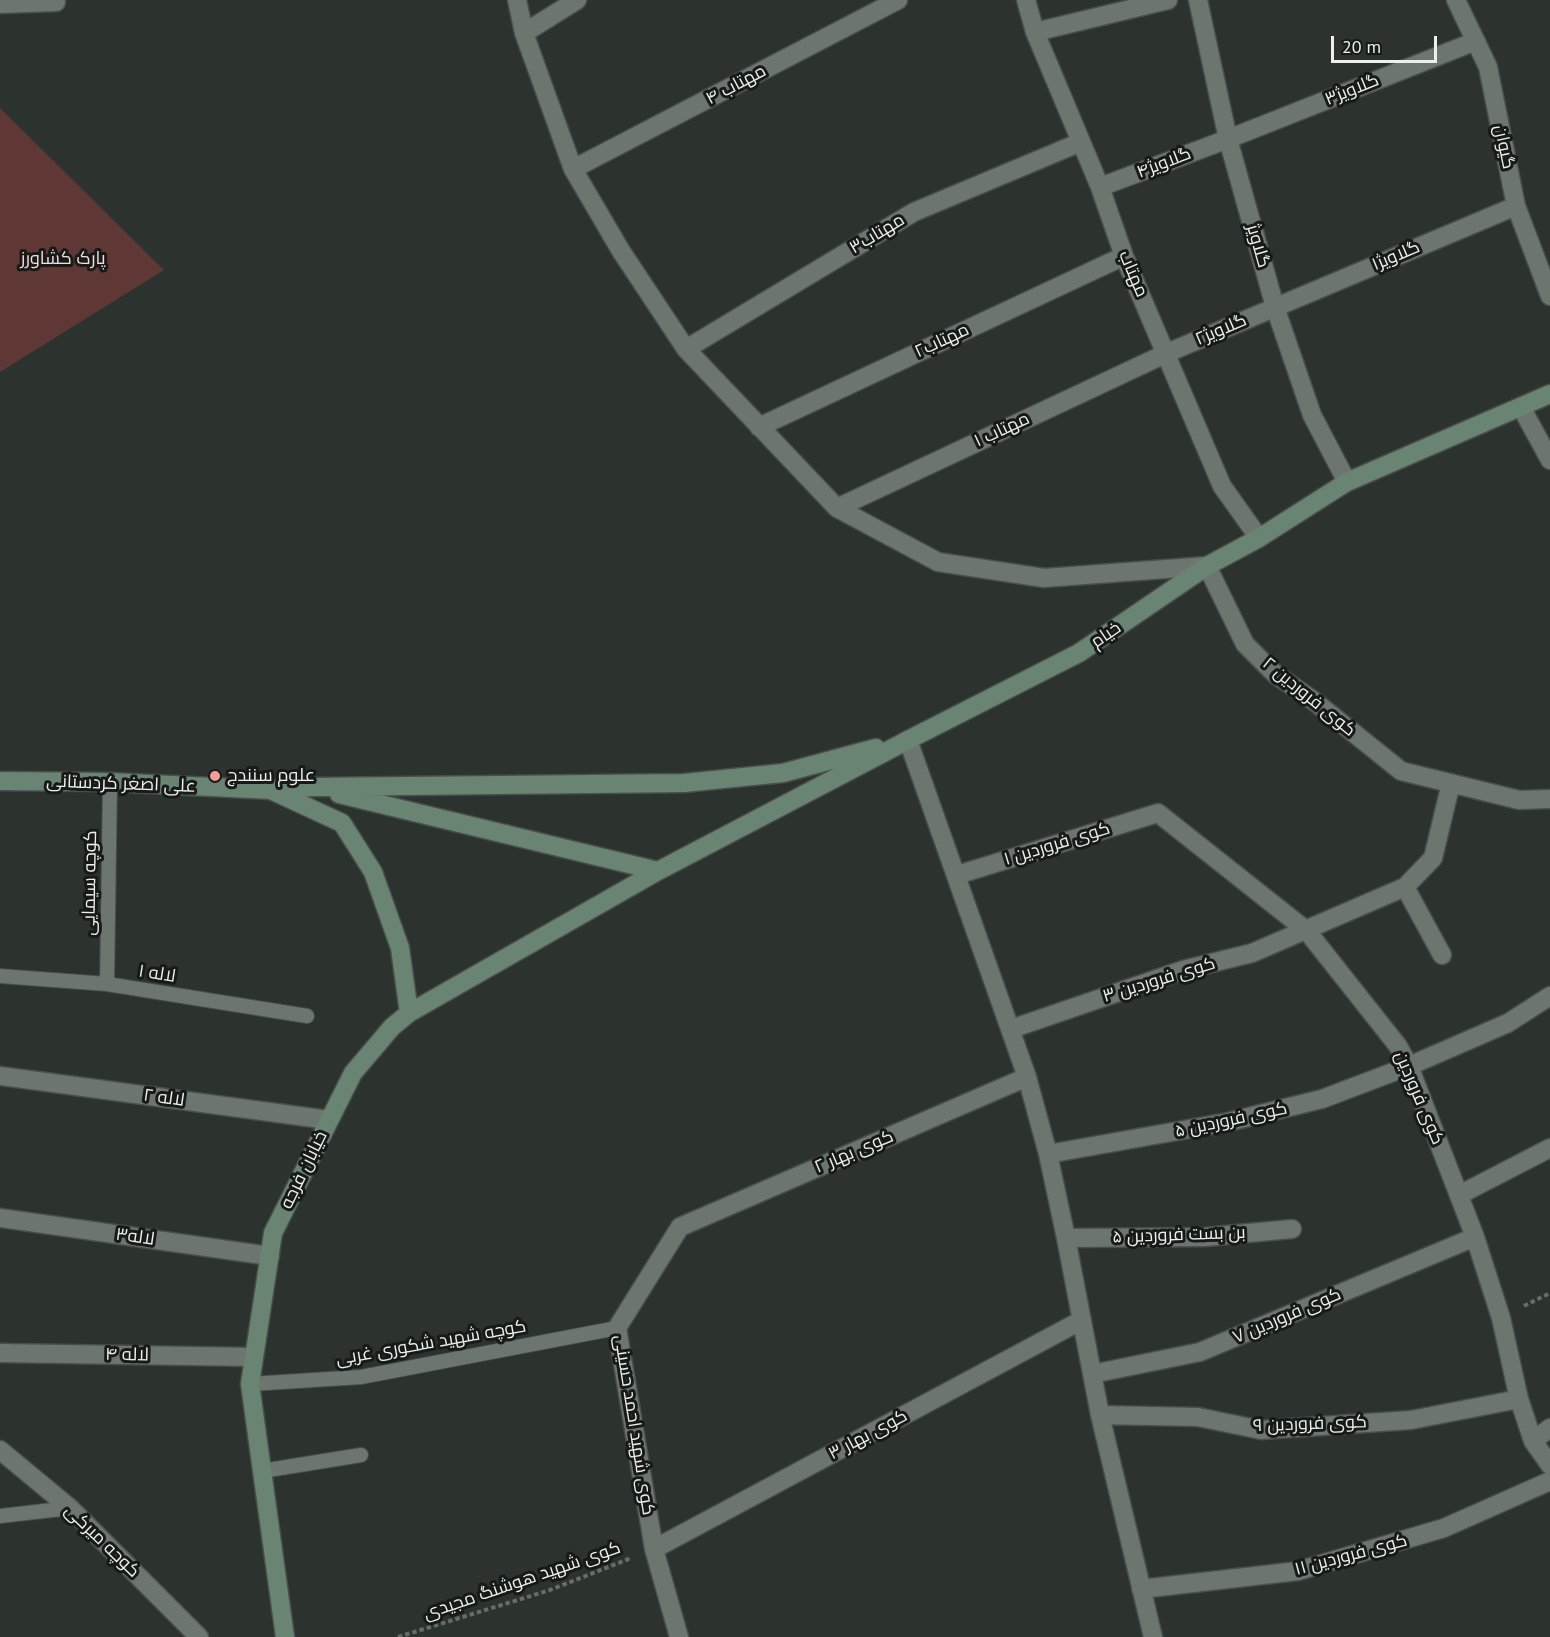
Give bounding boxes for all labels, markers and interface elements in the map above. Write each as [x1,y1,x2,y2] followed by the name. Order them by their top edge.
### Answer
[1334,24,1440,62] scale bar
[1342,35,1381,58] text: 20 m
[702,60,770,110] street label: مهتاب ۴
[1322,69,1382,111] street label: گلاویژ۳
[1489,123,1519,171] street label: گیوان
[1134,143,1194,183] street label: گلاویژ۴
[846,209,908,259] street label: مهتاب۳
[1242,222,1274,270] street label: گلاویژ
[1369,236,1423,276] street label: گلاویژ۱
[20,248,106,270] park label: پارک کشاورز
[1114,248,1152,300] street label: مهتاب
[1192,310,1250,350] street label: گلاویژ۲
[911,319,973,363] street label: مهتاب۲
[971,408,1033,452] street label: مهتاب ۱
[1087,617,1125,653] street label: خیام
[1258,653,1360,741] street label: کوی فروردین ۲
[227,765,315,787] place label: علوم سنندج
[208,769,222,783] marker: علوم سنندج
[46,771,196,797] street label: علی اصغر کردستانی
[1001,818,1113,870] street label: کوی فروردین ۱
[78,830,102,936] street label: کوچه سیمایی
[1100,953,1218,1007] street label: کوی فروردین ۳
[137,960,177,988] street label: لاله ۱
[1390,1048,1448,1148] street label: کوی فروردین
[142,1084,186,1112] street label: لاله ۲
[1173,1098,1289,1142] street label: کوی فروردین ۵
[811,1126,897,1178] street label: کوی بهار ۲
[276,1127,332,1213] street label: خیابان فرجه
[1112,1222,1246,1248] street label: بن بست فروردین ۵
[114,1224,156,1250] street label: لاله۳
[1230,1283,1344,1349] street label: کوی فروردین ۷
[334,1316,528,1370] street label: کوچه شهید شکوری غربی
[609,1333,659,1517] street label: کوی شهید احمد حسینی
[105,1344,149,1366] street label: لاله ۴
[825,1405,911,1465] street label: کوی بهار ۳
[1253,1411,1367,1437] street label: کوی فروردین ۹
[60,1500,144,1582] street label: کوچه میرکی
[1292,1530,1410,1580] street label: کوی فروردین ۱۱
[421,1537,623,1625] street label: کوی شهید هوشنگ مجیدی

